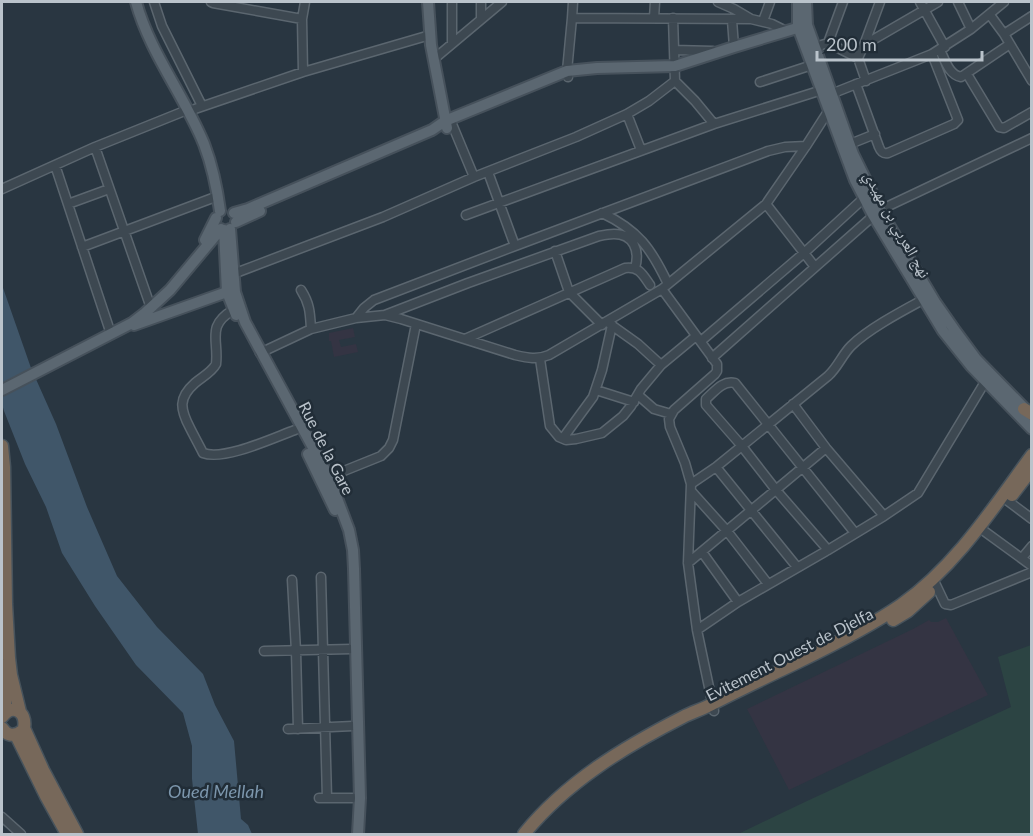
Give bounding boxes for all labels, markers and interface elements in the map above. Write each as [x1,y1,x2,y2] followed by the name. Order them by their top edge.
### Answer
[817,24,982,62] scale bar
[826,33,877,55] text: 200 m
[857,167,935,283] street label: نهج العربي بن مهيدي
[295,398,359,498] street label: Rue de la Gare
[702,603,876,705] street label: Evitement Ouest de Djelfa
[168,780,264,802] water label: Oued Mellah

